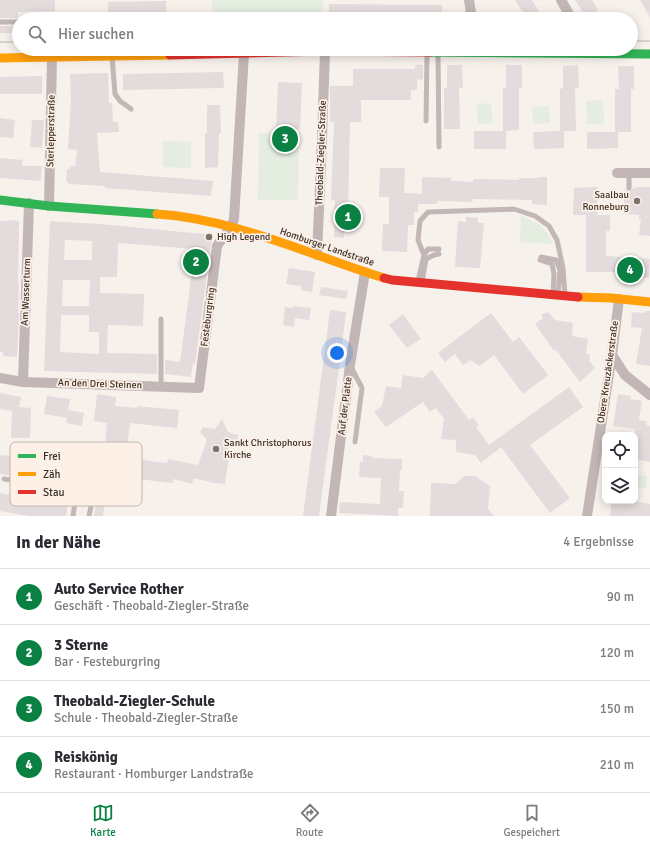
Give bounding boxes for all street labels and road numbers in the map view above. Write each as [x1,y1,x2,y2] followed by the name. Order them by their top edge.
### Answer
[44,95,58,167] street label: Sterlepperstraße
[313,100,329,206] street label: Theobald-Ziegler-Straße
[278,225,376,269] street label: Homburger Landstraße
[19,258,33,326] street label: Am Wasserturm
[198,287,218,347] street label: Festeburgring
[595,320,621,424] street label: Obere Kreuzäckerstraße
[335,376,355,436] street label: Auf der Platte
[58,377,142,391] street label: An den Drei Steinen

